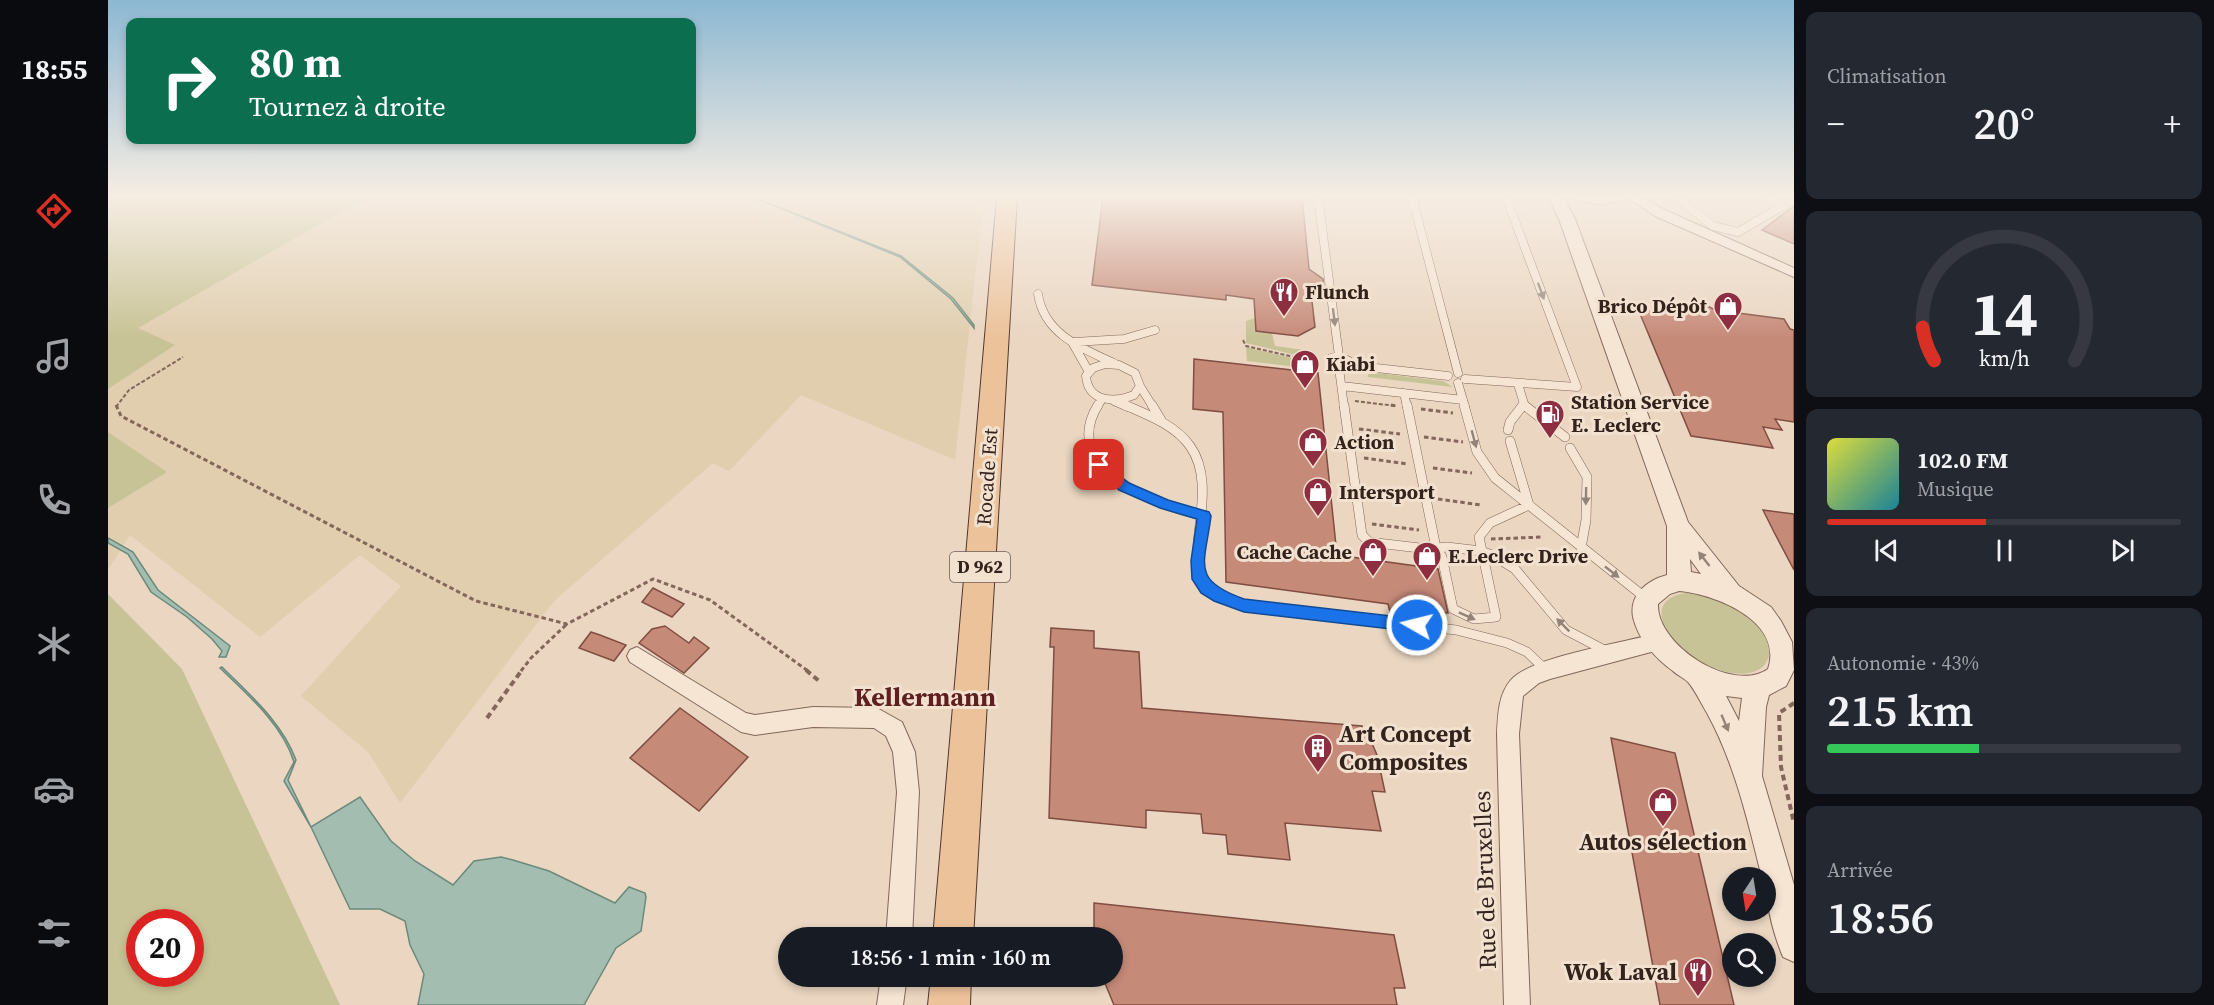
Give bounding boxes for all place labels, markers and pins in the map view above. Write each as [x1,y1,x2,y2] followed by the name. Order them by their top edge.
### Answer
[1268,276,1300,318] restaurant icon: Flunch
[1305,278,1369,306] place label: Flunch
[1712,290,1744,332] shop icon: Brico Dépôt
[1598,292,1708,320] place label: Brico Dépôt
[1289,348,1321,390] shop icon: Kiabi
[1326,350,1375,378] place label: Kiabi
[1571,388,1709,439] place label: Station Service E. Leclerc
[1534,398,1566,440] fuel station icon: Station Service E. Leclerc
[1297,426,1329,468] shop icon: Action
[1334,428,1394,456] place label: Action
[1073,439,1124,490] pin
[1302,476,1334,518] shop icon: Intersport
[1339,478,1436,506] place label: Intersport
[1357,536,1389,578] shop icon: Cache Cache
[1237,538,1352,566] place label: Cache Cache
[1411,540,1443,582] shop icon: E.Leclerc Drive
[1448,542,1588,570] place label: E.Leclerc Drive
[1339,717,1471,778] place label: Art Concept Composites
[1302,732,1334,774] building icon: Art Concept Composites
[1647,786,1679,828] shop icon: Autos sélection
[1579,825,1747,858] place label: Autos sélection
[1564,955,1677,988] place label: Wok Laval
[1682,956,1714,998] restaurant icon: Wok Laval

